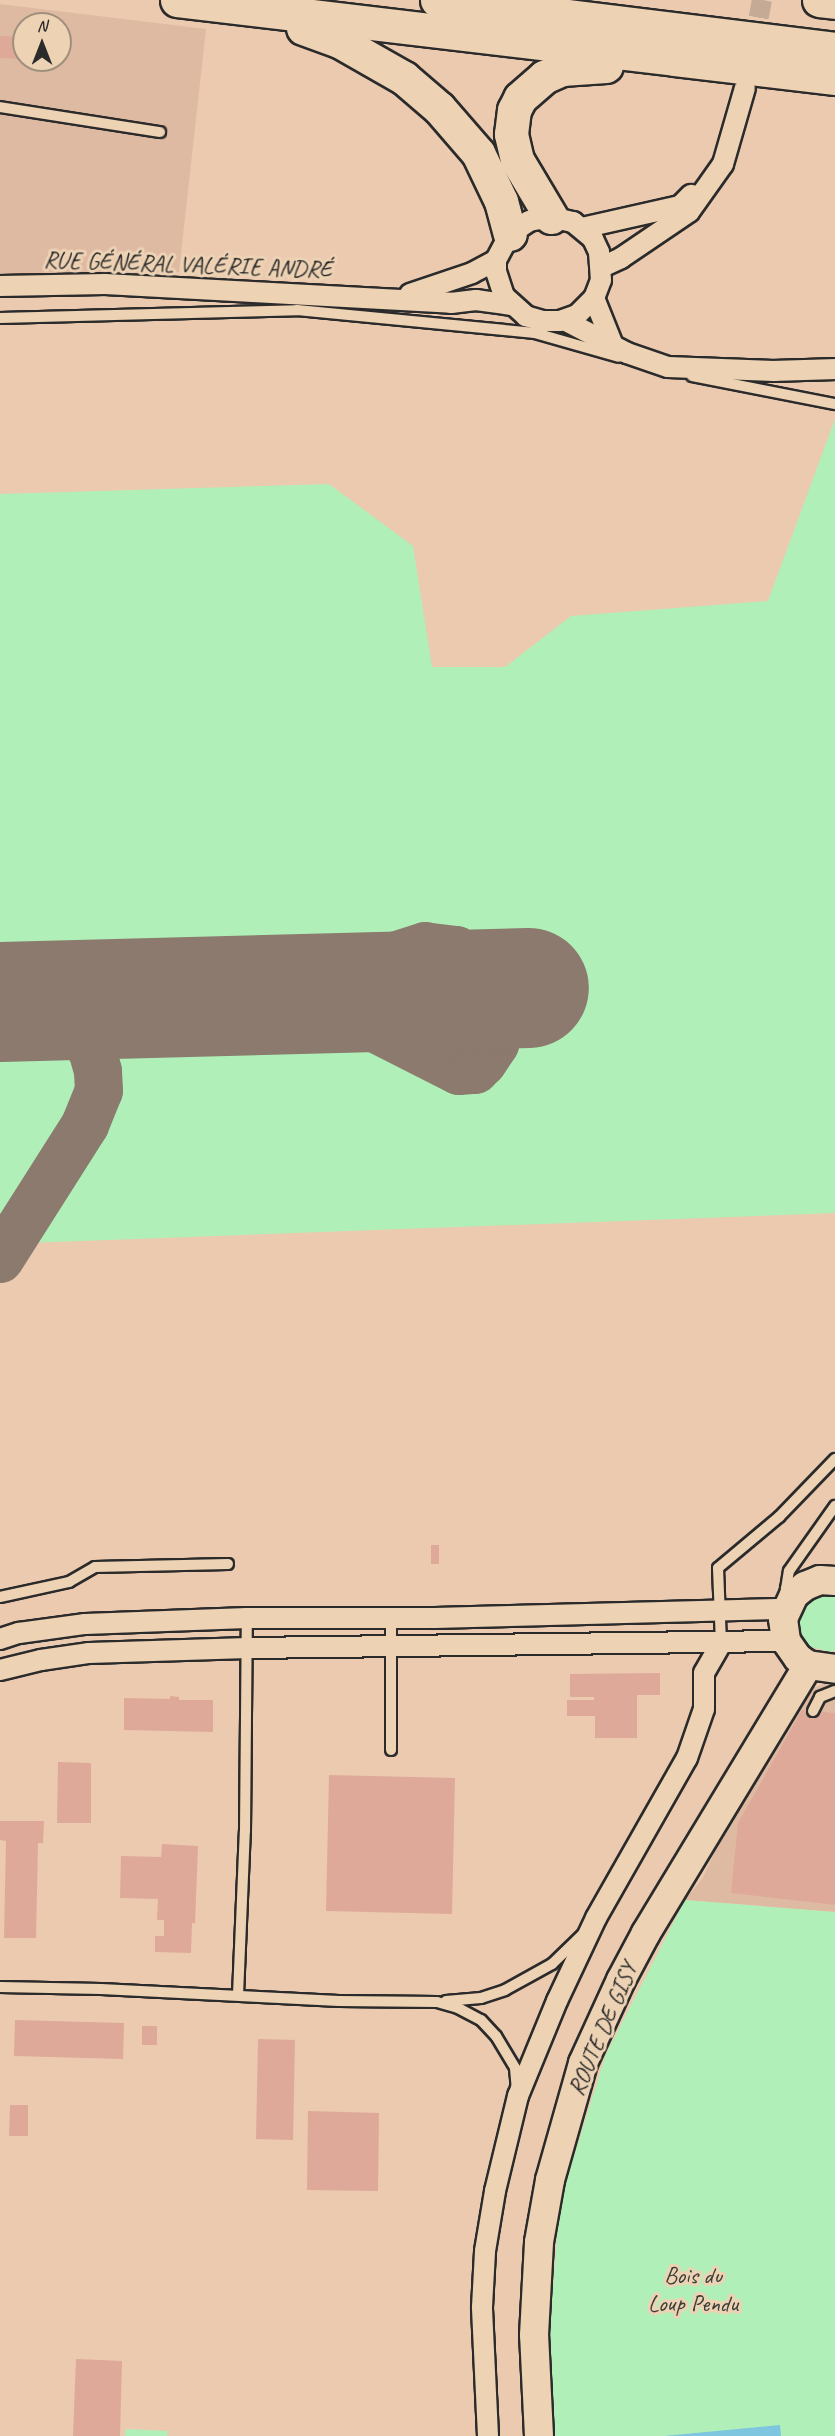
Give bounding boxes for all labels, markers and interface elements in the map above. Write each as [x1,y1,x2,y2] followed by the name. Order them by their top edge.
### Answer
[12,12,72,72] north arrow
[37,16,47,36] text: N
[44,246,332,284] street label: RUE GÉNÉRAL VALÉRIE ANDRÉ
[562,1958,644,2100] street label: ROUTE DE GISY
[648,2262,738,2318] park label: Bois du Loup Pendu

